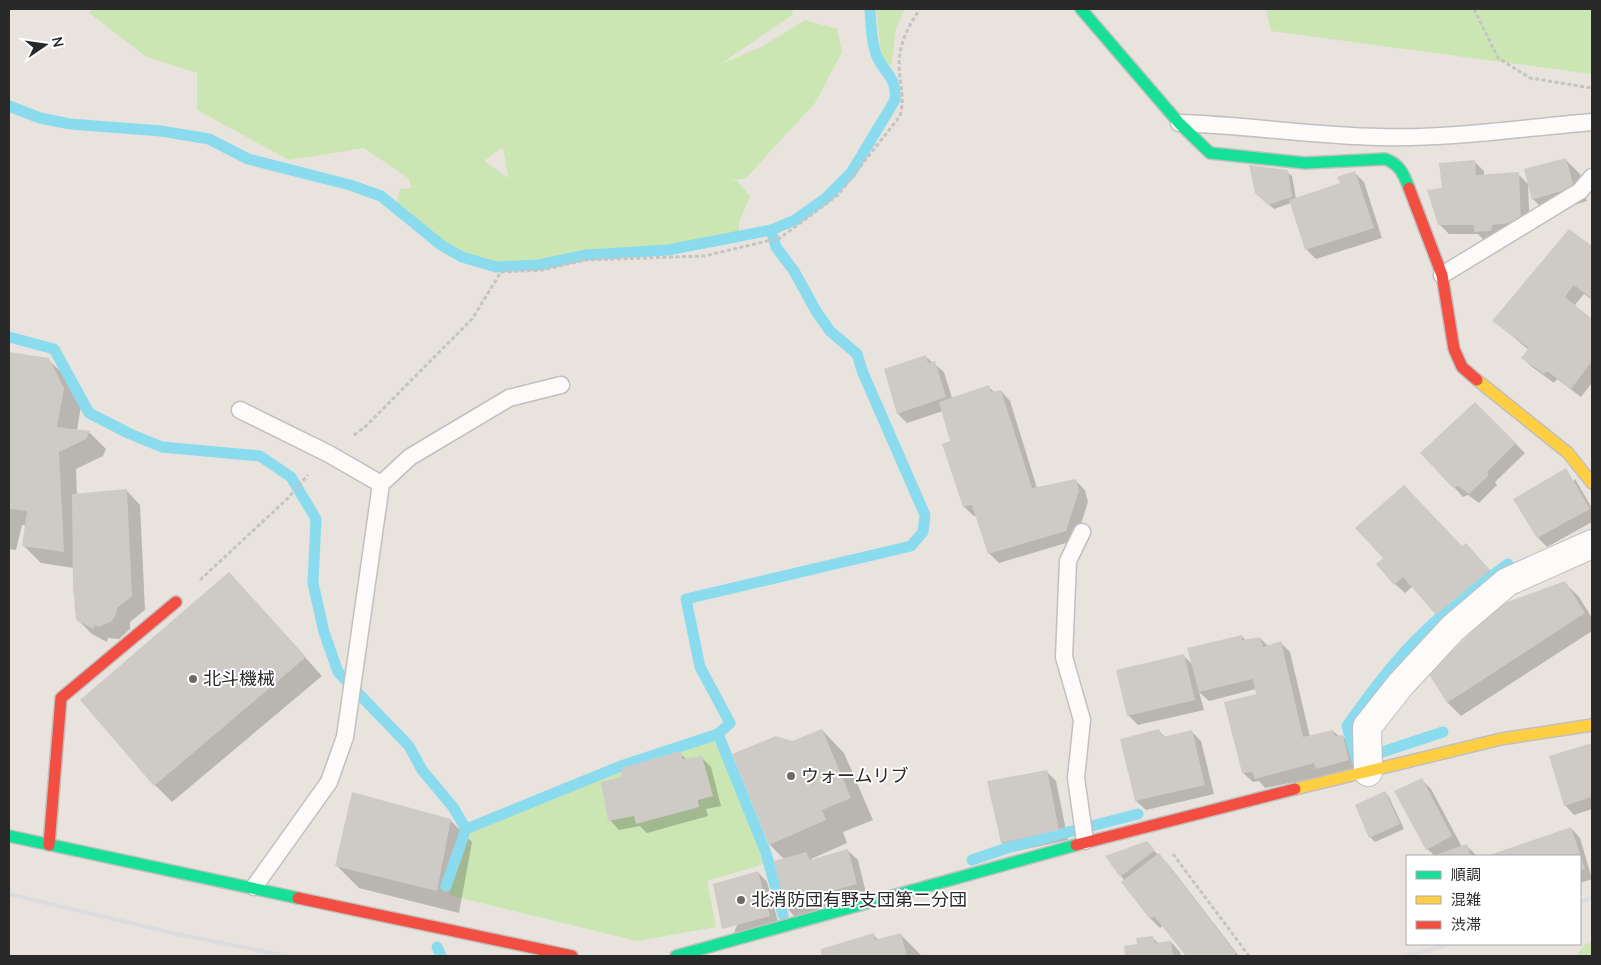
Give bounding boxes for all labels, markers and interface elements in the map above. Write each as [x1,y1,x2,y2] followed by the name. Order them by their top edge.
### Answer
[20,20,70,70] north arrow
[48,35,69,49] text: N
[203,666,275,690] place label: 北斗機械
[187,673,199,685] marker: 北斗機械
[801,763,908,787] place label: ウォームリブ
[785,770,797,782] marker: ウォームリブ
[1406,855,1581,945] legend
[1451,864,1481,885] text: 順調
[751,887,967,911] place label: 北消防団有野支団第二分団
[1451,889,1481,910] text: 混雑
[735,894,747,906] marker: 北消防団有野支団第二分団
[1451,914,1481,935] text: 渋滞

